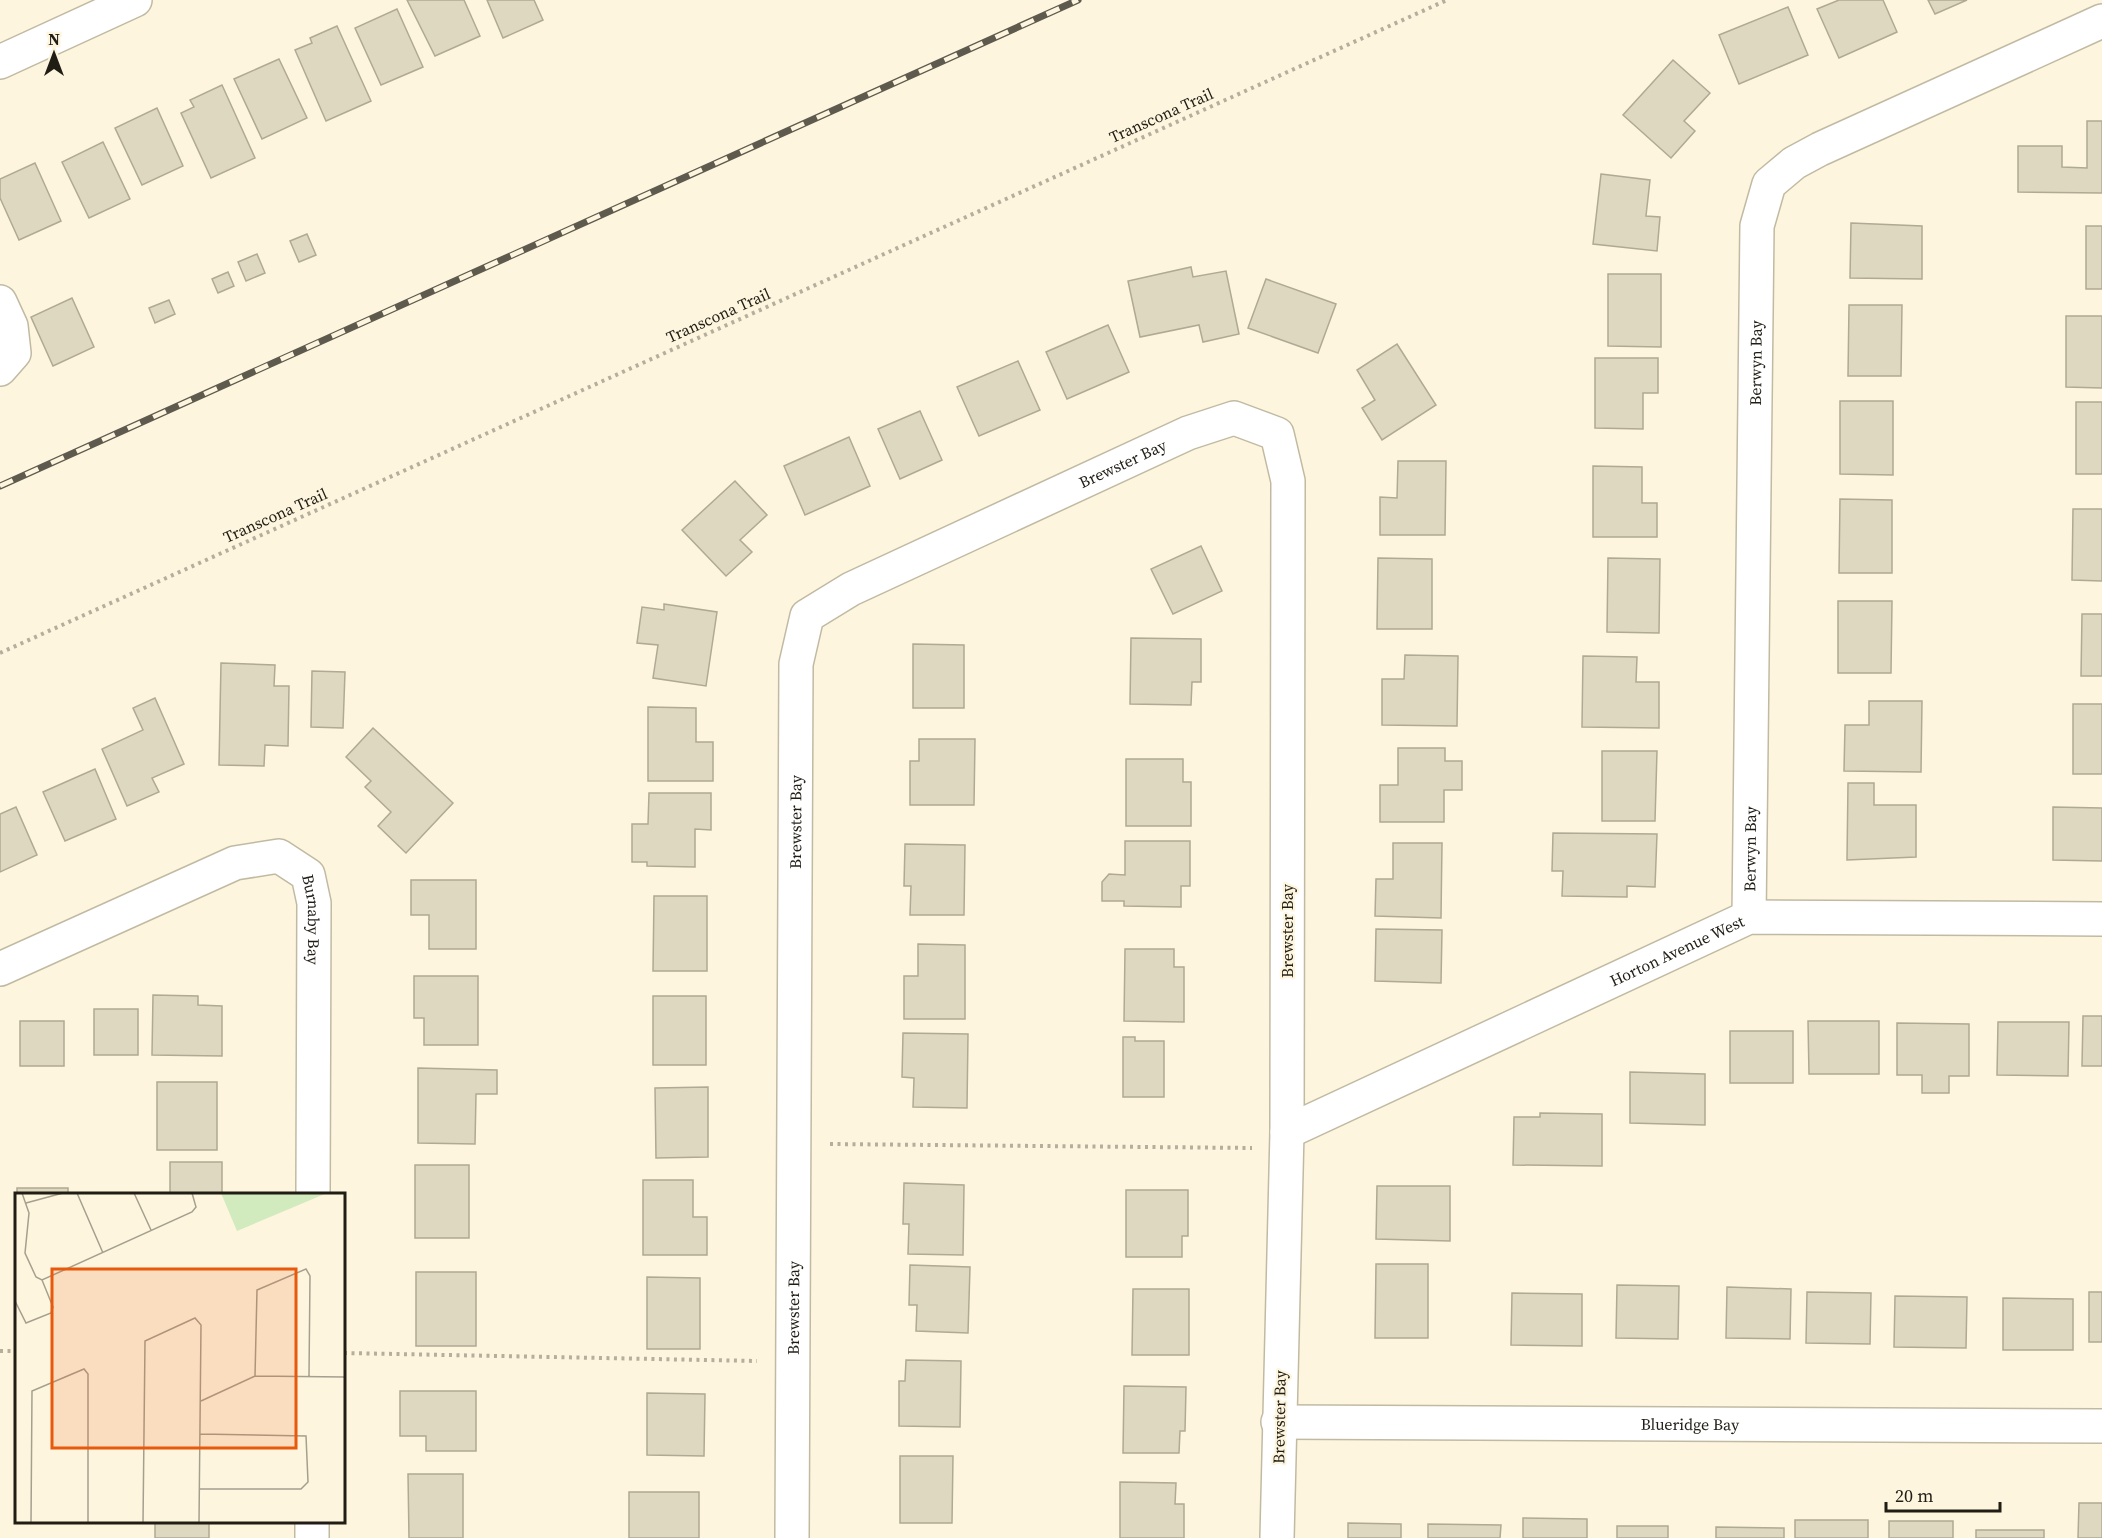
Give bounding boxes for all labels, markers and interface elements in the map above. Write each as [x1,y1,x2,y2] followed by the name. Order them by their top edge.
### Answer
[24,24,84,84] north arrow
[48,28,60,50] text: N
[1105,82,1217,148] street label: Transcona Trail
[662,282,774,348] street label: Transcona Trail
[1744,319,1767,406] street label: Berwyn Bay
[1075,433,1170,493] street label: Brewster Bay
[219,482,331,548] street label: Transcona Trail
[784,774,806,869] street label: Brewster Bay
[1738,805,1761,892] street label: Berwyn Bay
[297,872,325,966] street label: Burnaby Bay
[1276,883,1298,978] street label: Brewster Bay
[1606,909,1748,991] street label: Horton Avenue West
[15,1193,345,1523] inset map
[782,1260,804,1355] street label: Brewster Bay
[1267,1369,1291,1464] street label: Brewster Bay
[1641,1413,1740,1435] street label: Blueridge Bay
[1886,1475,2000,1513] scale bar
[1895,1483,1933,1508] text: 20 m

